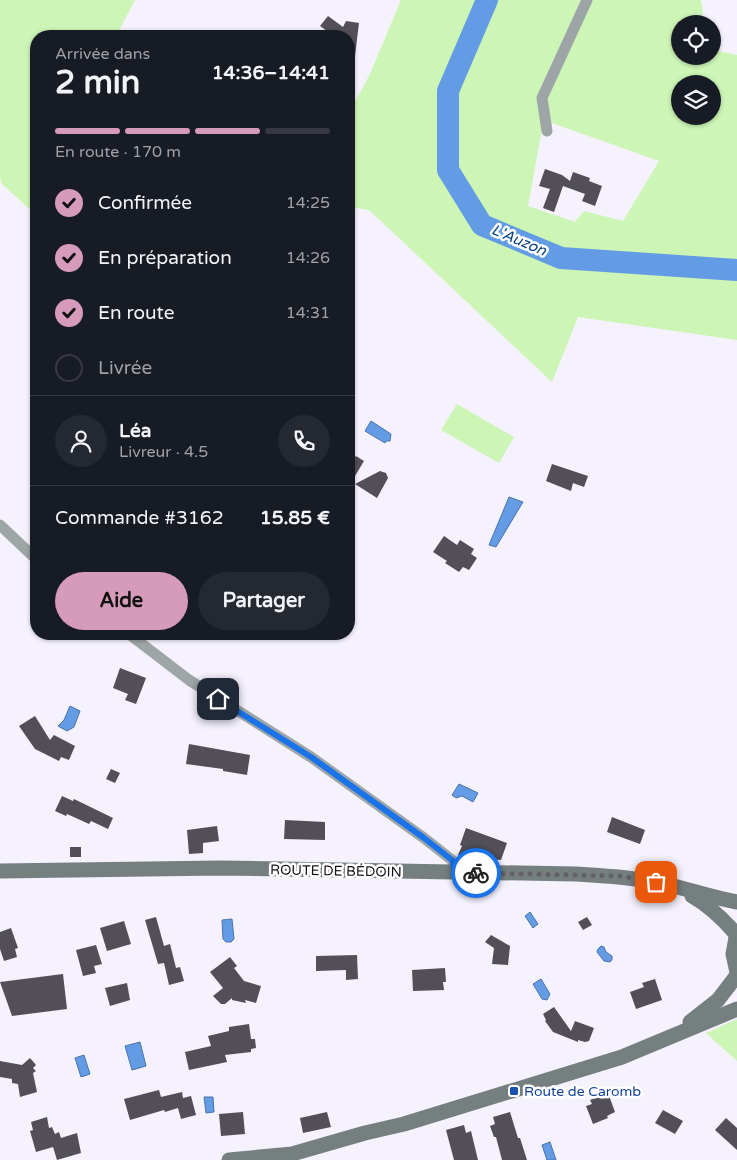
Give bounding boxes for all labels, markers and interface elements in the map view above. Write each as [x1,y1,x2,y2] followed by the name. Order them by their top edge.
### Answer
[671,15,721,125] map controls
[671,15,721,65] button: locate
[55,44,150,64] text: Arrivée dans
[212,62,330,84] text: 14:36–14:41
[55,64,140,102] text: 2 min
[671,75,721,125] button: layers
[55,142,181,162] text: En route · 170 m
[55,189,83,217] icon: check
[98,192,192,214] text: Confirmée
[286,193,330,213] text: 14:25
[489,220,550,260] water label: L'Auzon
[55,244,83,272] icon: check
[98,247,232,269] text: En préparation
[286,248,330,268] text: 14:26
[55,299,83,327] icon: check
[98,302,175,324] text: En route
[286,303,330,323] text: 14:31
[98,357,152,379] text: Livrée
[55,415,107,467] button: person
[278,415,330,467] button: phone
[119,420,151,442] text: Léa
[119,442,208,462] text: Livreur · 4.5
[55,507,224,529] text: Commande #3162
[260,507,330,529] text: 15.85 €
[55,572,188,630] button: Aide
[198,572,330,630] button: Partager
[197,678,239,720] pin
[204,685,232,713] icon: home
[451,848,501,898] courier
[462,859,490,887] icon: bike
[270,861,402,881] street label: ROUTE DE BÉDOIN
[635,861,677,903] pin
[642,868,670,896] icon: bag
[524,1083,641,1100] place label: Route de Caromb
[508,1085,520,1097] marker: Route de Caromb

